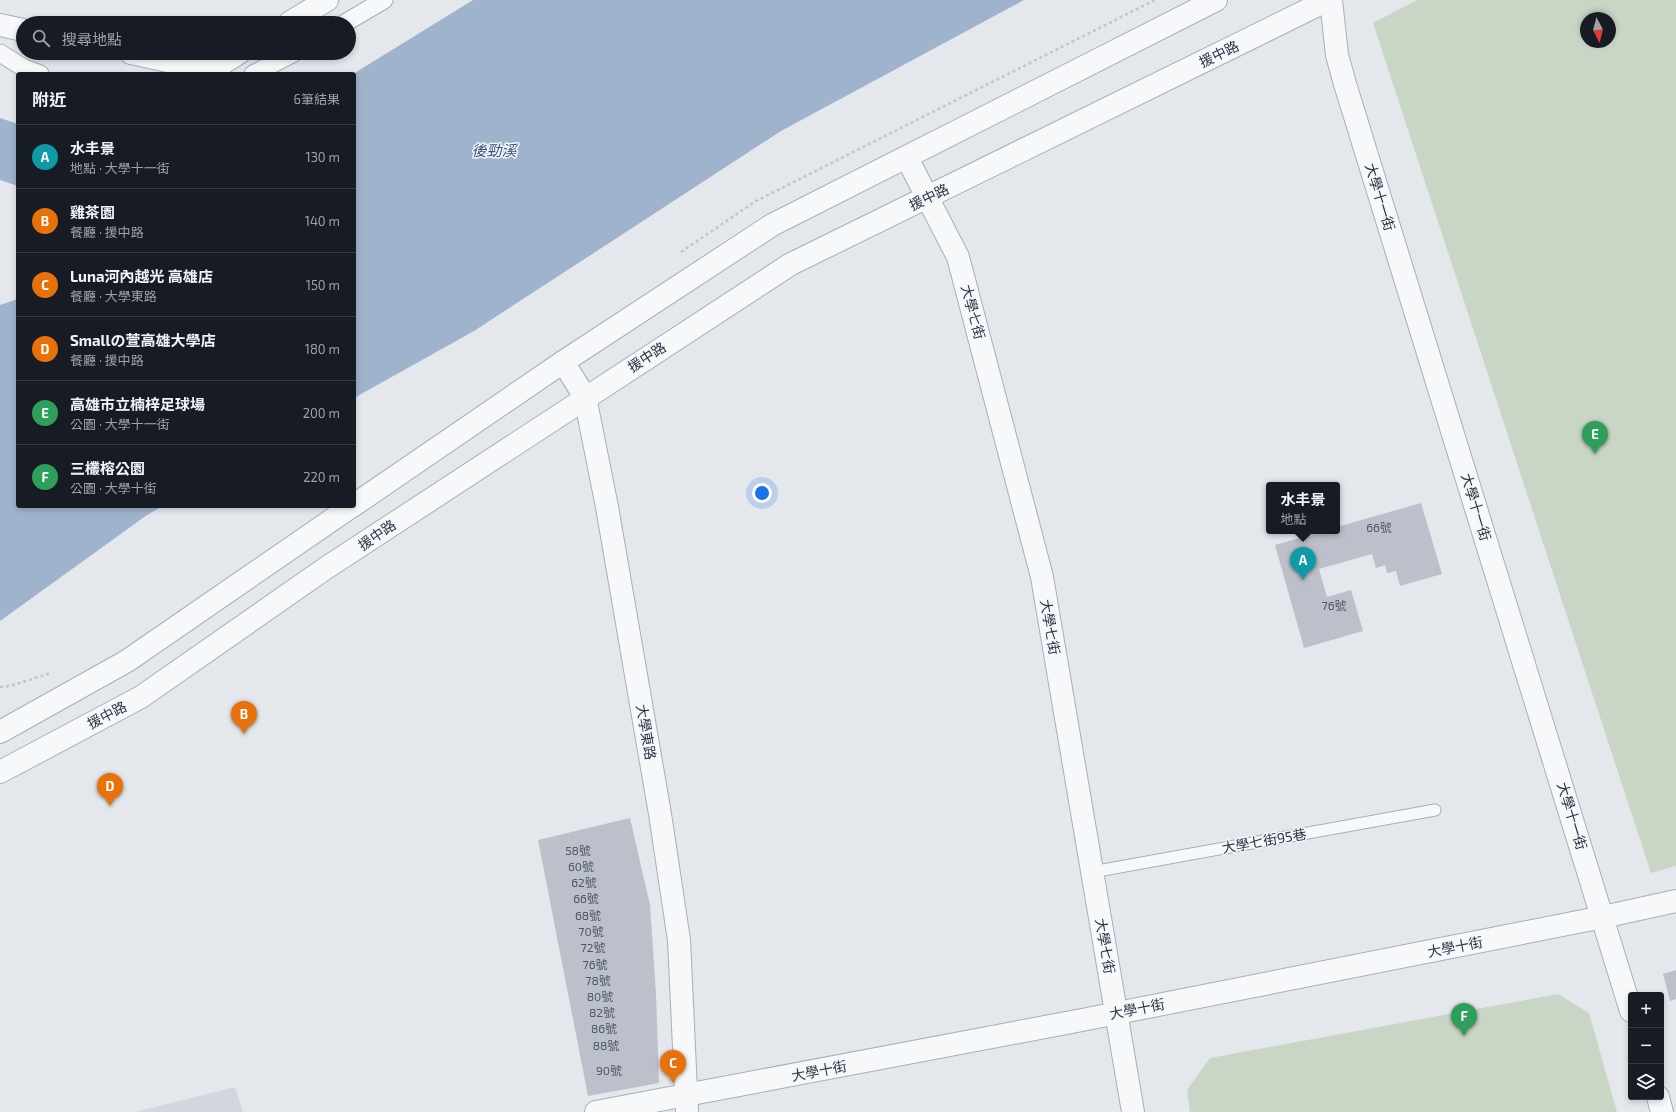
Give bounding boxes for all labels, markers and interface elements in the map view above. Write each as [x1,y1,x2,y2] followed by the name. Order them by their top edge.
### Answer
[1580,12,1616,48] north arrow
[16,16,356,60] search box
[30,27,52,49] icon: search
[62,30,122,48] text: 搜尋地點
[1196,37,1241,70] street label: 援中路
[32,89,66,109] text: 附近
[294,91,340,107] text: 6筆結果
[70,139,115,157] text: 水丰景
[471,141,518,159] water label: 後勁溪
[41,149,49,165] text: A
[305,149,340,165] text: 130 m
[70,160,170,176] text: 地點 · 大學十一街
[1362,161,1399,233] street label: 大學十一街
[906,180,951,213] street label: 援中路
[70,203,115,221] text: 雞茶園
[41,213,49,229] text: B
[305,213,340,229] text: 140 m
[70,224,144,240] text: 餐廳 · 援中路
[70,267,213,285] text: Luna河內越光 高雄店
[41,277,49,293] text: C
[306,277,340,293] text: 150 m
[958,283,989,341] street label: 大學七街
[70,288,157,304] text: 餐廳 · 大學東路
[70,331,215,349] text: Smallの萱高雄大學店
[624,338,669,375] street label: 援中路
[41,341,49,357] text: D
[305,341,340,357] text: 180 m
[70,352,144,368] text: 餐廳 · 援中路
[70,395,205,413] text: 高雄市立楠梓足球場
[41,405,49,421] text: E
[303,405,340,421] text: 200 m
[70,416,170,432] text: 公園 · 大學十一街
[1582,421,1608,454] pin: E
[70,459,145,477] text: 三欉榕公園
[41,469,49,485] text: F
[303,469,340,485] text: 220 m
[1458,471,1495,543] street label: 大學十一街
[70,480,157,496] text: 公園 · 大學十街
[1266,482,1340,534] popup
[752,483,772,503] your location
[1280,490,1326,508] text: 水丰景
[1280,511,1307,527] text: 地點
[355,516,399,553] street label: 援中路
[1366,520,1392,534] house number: 66號
[1290,547,1316,580] pin: A
[1037,598,1064,656] street label: 大學七街
[1321,598,1347,612] house number: 76號
[84,697,129,732] street label: 援中路
[231,701,257,734] pin: B
[633,703,660,761] street label: 大學東路
[97,773,123,806] pin: D
[1554,780,1591,852] street label: 大學十一街
[1220,825,1307,856] street label: 大學七街95巷
[565,843,591,857] house number: 58號
[568,859,594,873] house number: 60號
[571,875,597,889] house number: 62號
[573,891,599,905] house number: 66號
[575,908,601,922] house number: 68號
[1092,917,1119,975] street label: 大學七街
[578,924,604,938] house number: 70號
[1426,933,1484,960] street label: 大學十街
[581,940,605,954] house number: 72號
[582,957,608,971] house number: 76號
[585,973,611,987] house number: 78號
[587,989,613,1003] house number: 80號
[1628,992,1664,1100] map controls
[1628,992,1664,1028] button: +
[1108,995,1166,1022] street label: 大學十街
[1451,1003,1477,1036] pin: F
[589,1005,615,1019] house number: 82號
[591,1021,617,1035] house number: 86號
[1628,1028,1664,1064] button: −
[593,1038,619,1052] house number: 88號
[660,1050,686,1083] pin: C
[790,1057,848,1084] street label: 大學十街
[596,1063,622,1077] house number: 90號
[1628,1064,1664,1100] button: layers

